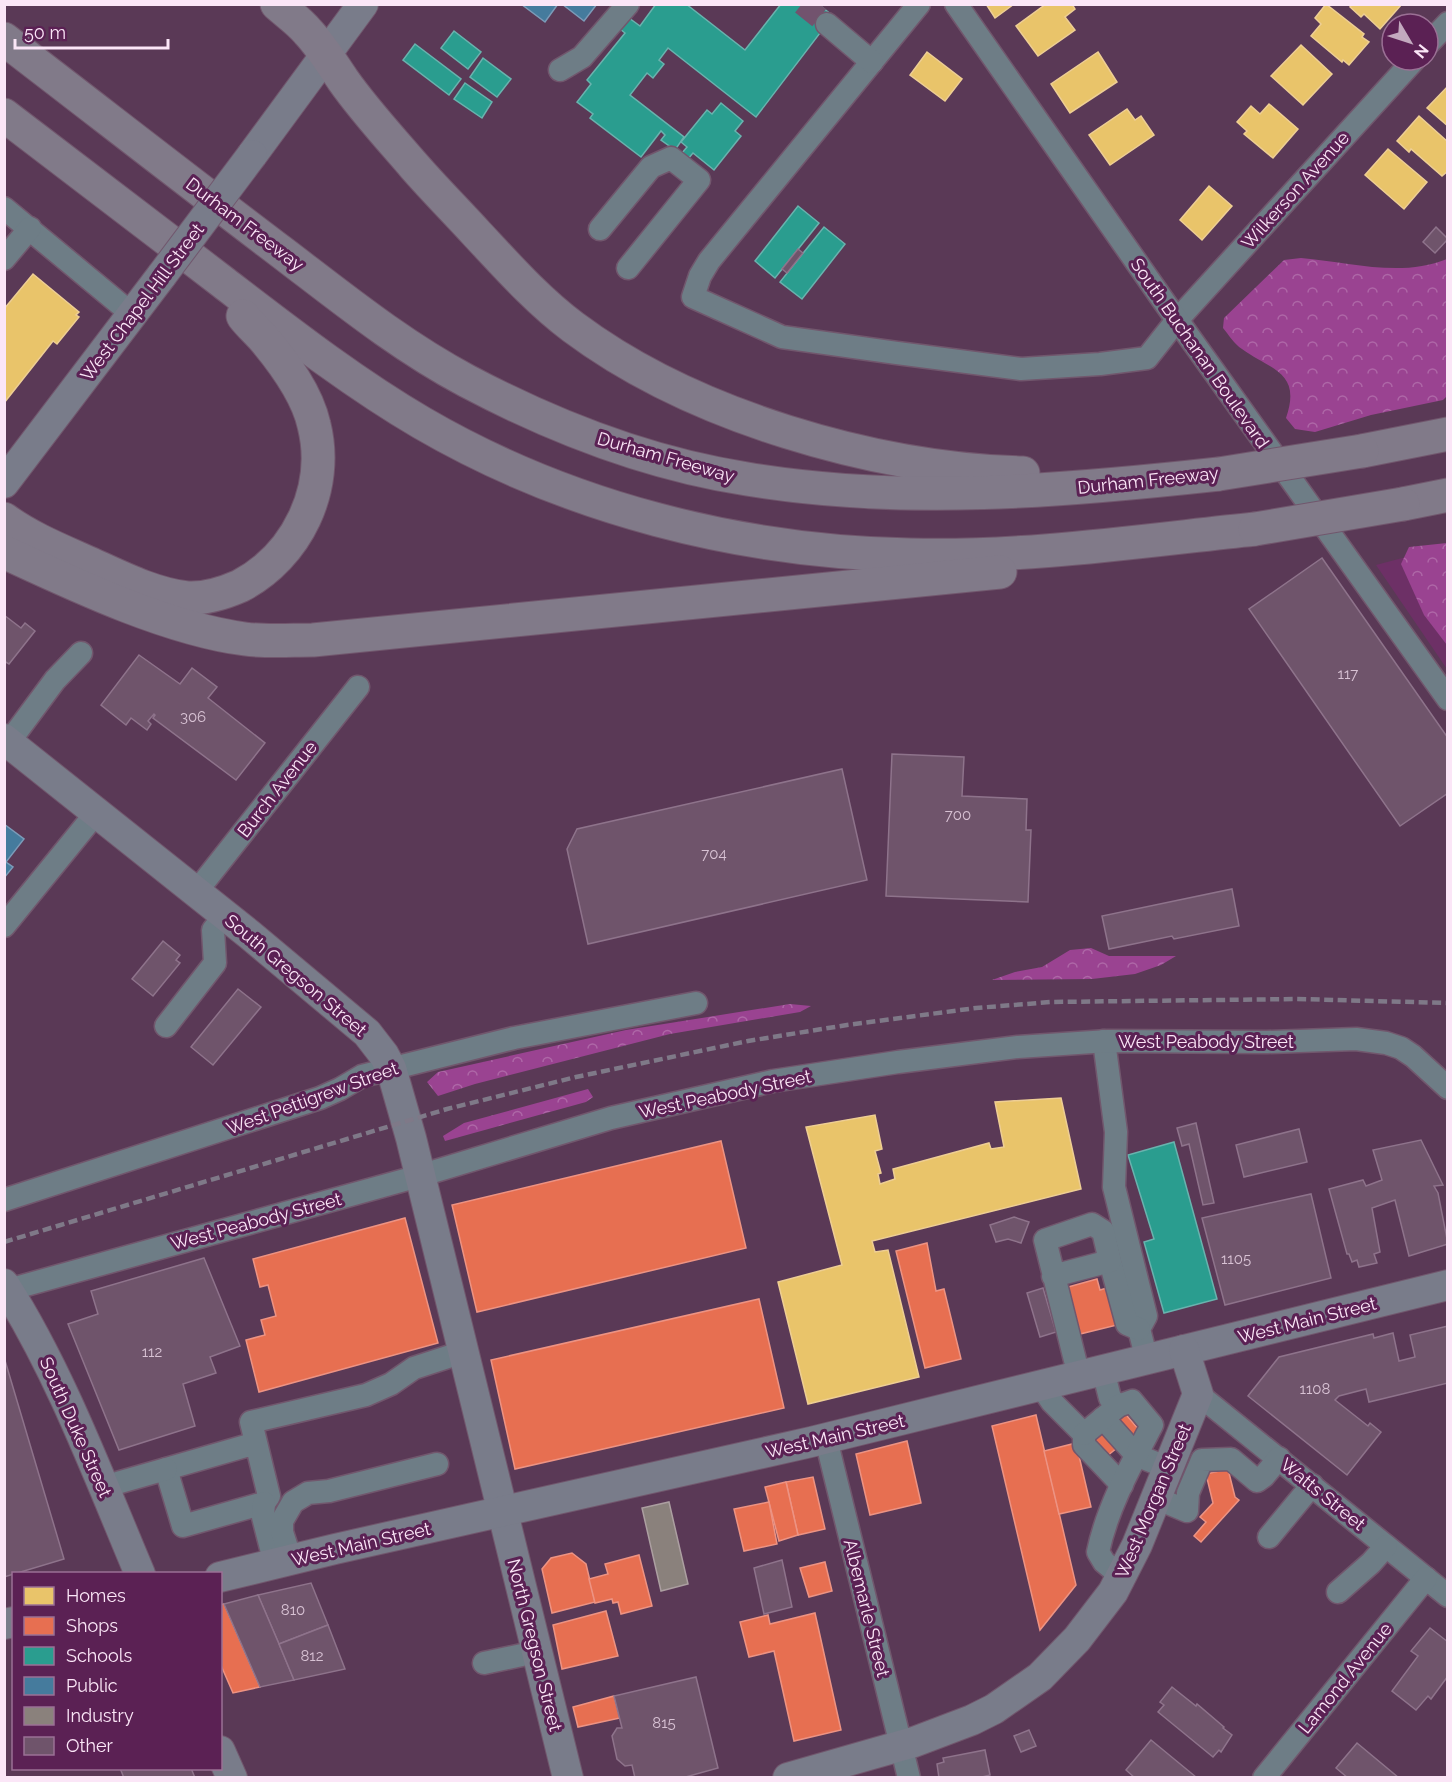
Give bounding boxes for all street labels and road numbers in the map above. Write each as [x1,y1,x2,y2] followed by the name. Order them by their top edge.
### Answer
[1237,127,1354,253] street label: Wilkerson Avenue
[182,173,308,275] street label: Durham Freeway
[76,219,208,385] street label: West Chapel Hill Street
[1126,254,1274,452] street label: South Buchanan Boulevard
[595,427,737,487] street label: Durham Freeway
[1076,462,1220,498] street label: Durham Freeway
[233,736,321,841] street label: Burch Avenue
[221,910,371,1040] street label: South Gregson Street
[1118,1031,1294,1052] street label: West Peabody Street
[223,1057,401,1139] street label: West Pettigrew Street
[637,1065,813,1123] street label: West Peabody Street
[168,1188,344,1254] street label: West Peabody Street
[1236,1293,1378,1347] street label: West Main Street
[36,1354,116,1500] street label: South Duke Street
[763,1410,907,1462] street label: West Main Street
[1111,1421,1195,1581] street label: West Morgan Street
[1276,1453,1370,1535] street label: Watts Street
[289,1518,433,1570] street label: West Main Street
[840,1537,894,1679] street label: Albemarle Street
[503,1557,567,1733] street label: North Gregson Street
[1294,1618,1396,1738] street label: Lamond Avenue

